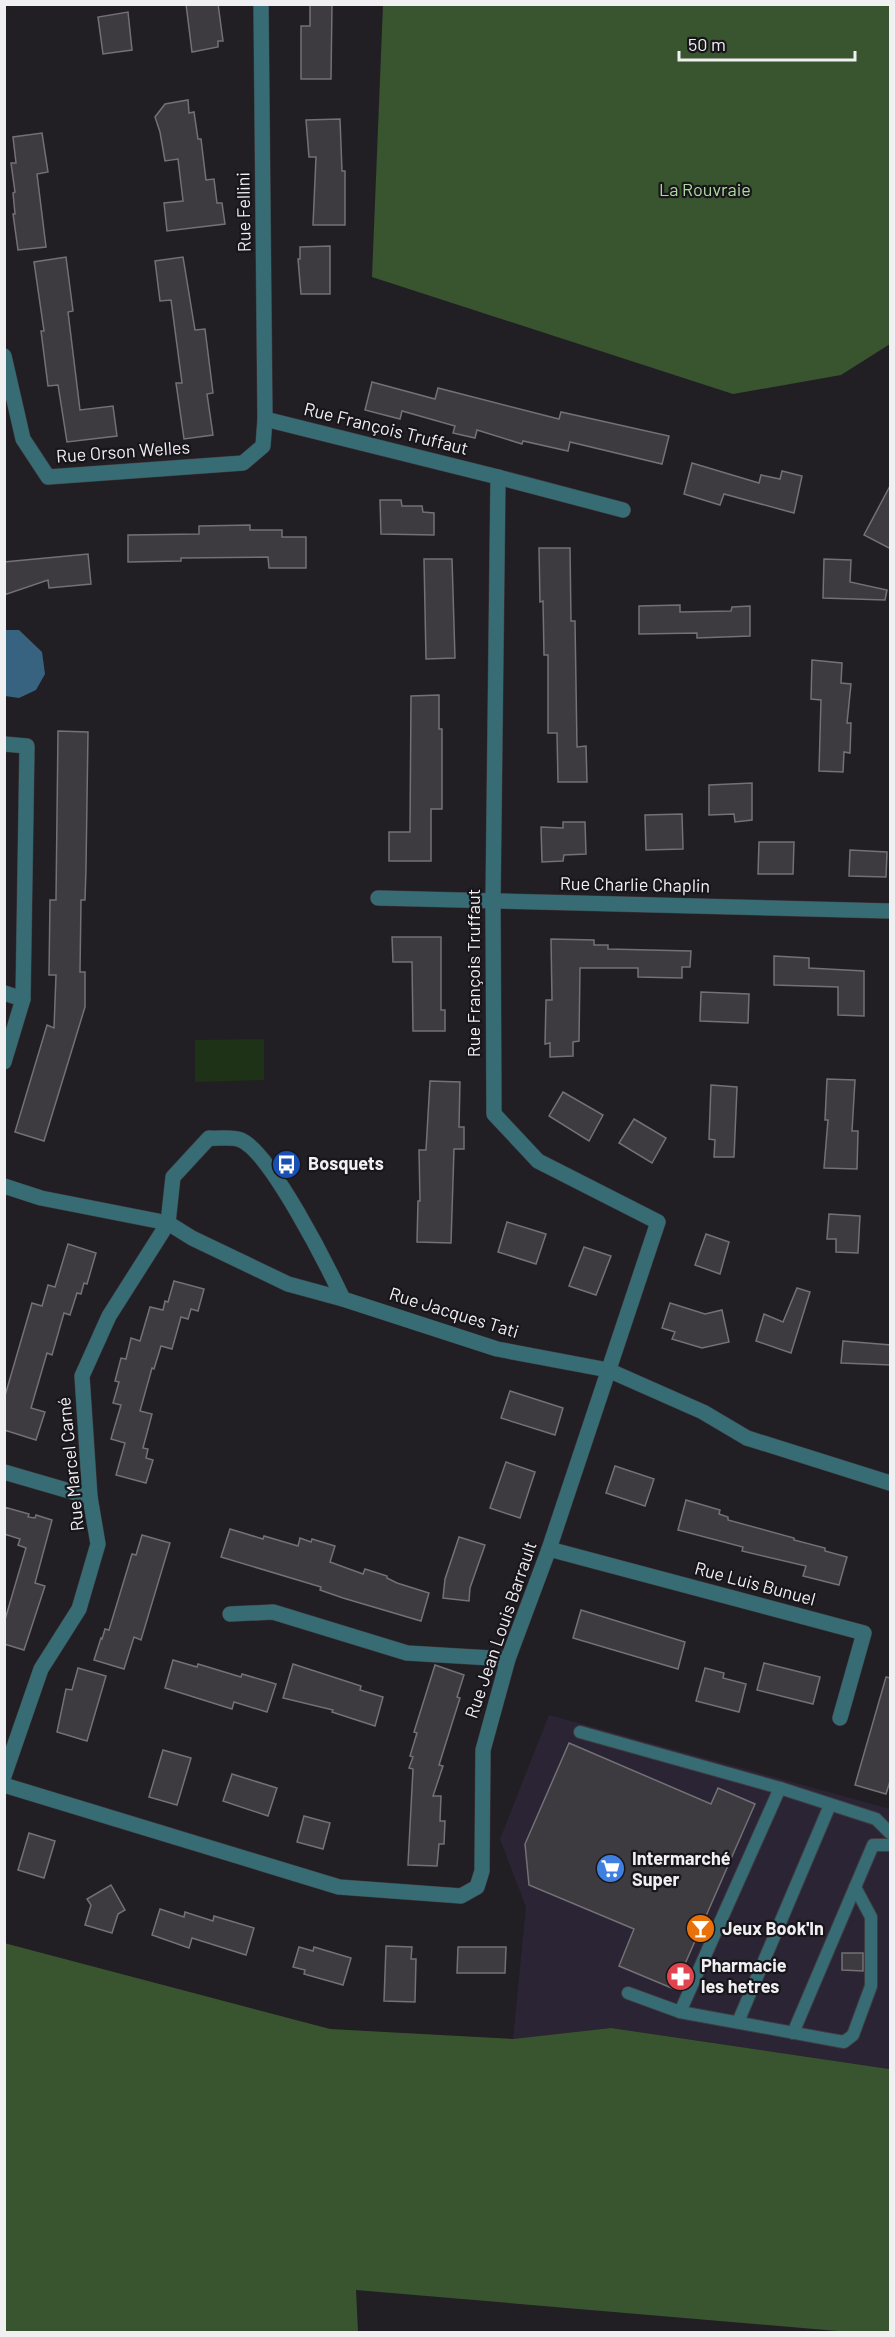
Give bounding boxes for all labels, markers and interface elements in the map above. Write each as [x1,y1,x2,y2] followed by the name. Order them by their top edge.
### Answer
[679,24,854,62] scale bar
[688,33,726,55] text: 50 m
[231,172,255,252] street label: Rue Fellini
[659,178,751,200] park label: La Rouvraie
[302,397,471,459] street label: Rue François Truffaut
[55,435,191,467] street label: Rue Orson Welles
[560,872,710,896] street label: Rue Charlie Chaplin
[462,889,484,1057] street label: Rue François Truffaut
[271,1148,303,1180] bus stop icon: Bosquets
[308,1152,384,1174] place label: Bosquets
[387,1282,522,1342] street label: Rue Jacques Tati
[52,1396,88,1532] street label: Rue Marcel Carné
[459,1538,541,1721] street label: Rue Jean Louis Barrault
[692,1556,818,1610] street label: Rue Luis Bunuel
[632,1847,731,1890] place label: Intermarché Super
[595,1853,627,1885] supermarket icon: Intermarché Super
[685,1913,717,1945] bar icon: Jeux Book'In
[722,1917,824,1939] place label: Jeux Book'In
[701,1954,787,1997] place label: Pharmacie les hetres
[664,1960,696,1992] pharmacy icon: Pharmacie les hetres

